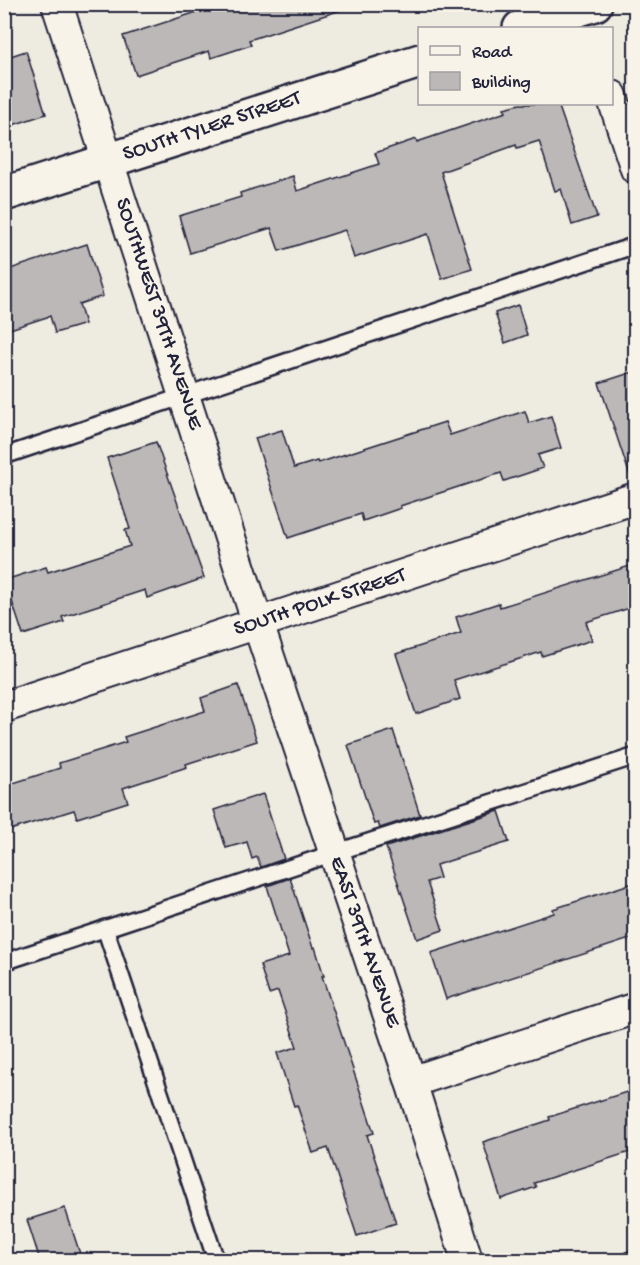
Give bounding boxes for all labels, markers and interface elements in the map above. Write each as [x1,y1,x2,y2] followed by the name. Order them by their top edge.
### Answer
[418,27,613,105] legend
[472,43,513,64] text: Road
[471,73,531,94] text: Building
[120,85,306,168] street label: SOUTH TYLER STREET
[108,195,208,434] street label: SOUTHWEST 39TH AVENUE
[231,562,411,643] street label: SOUTH POLK STREET
[323,853,406,1032] street label: EAST 39TH AVENUE

